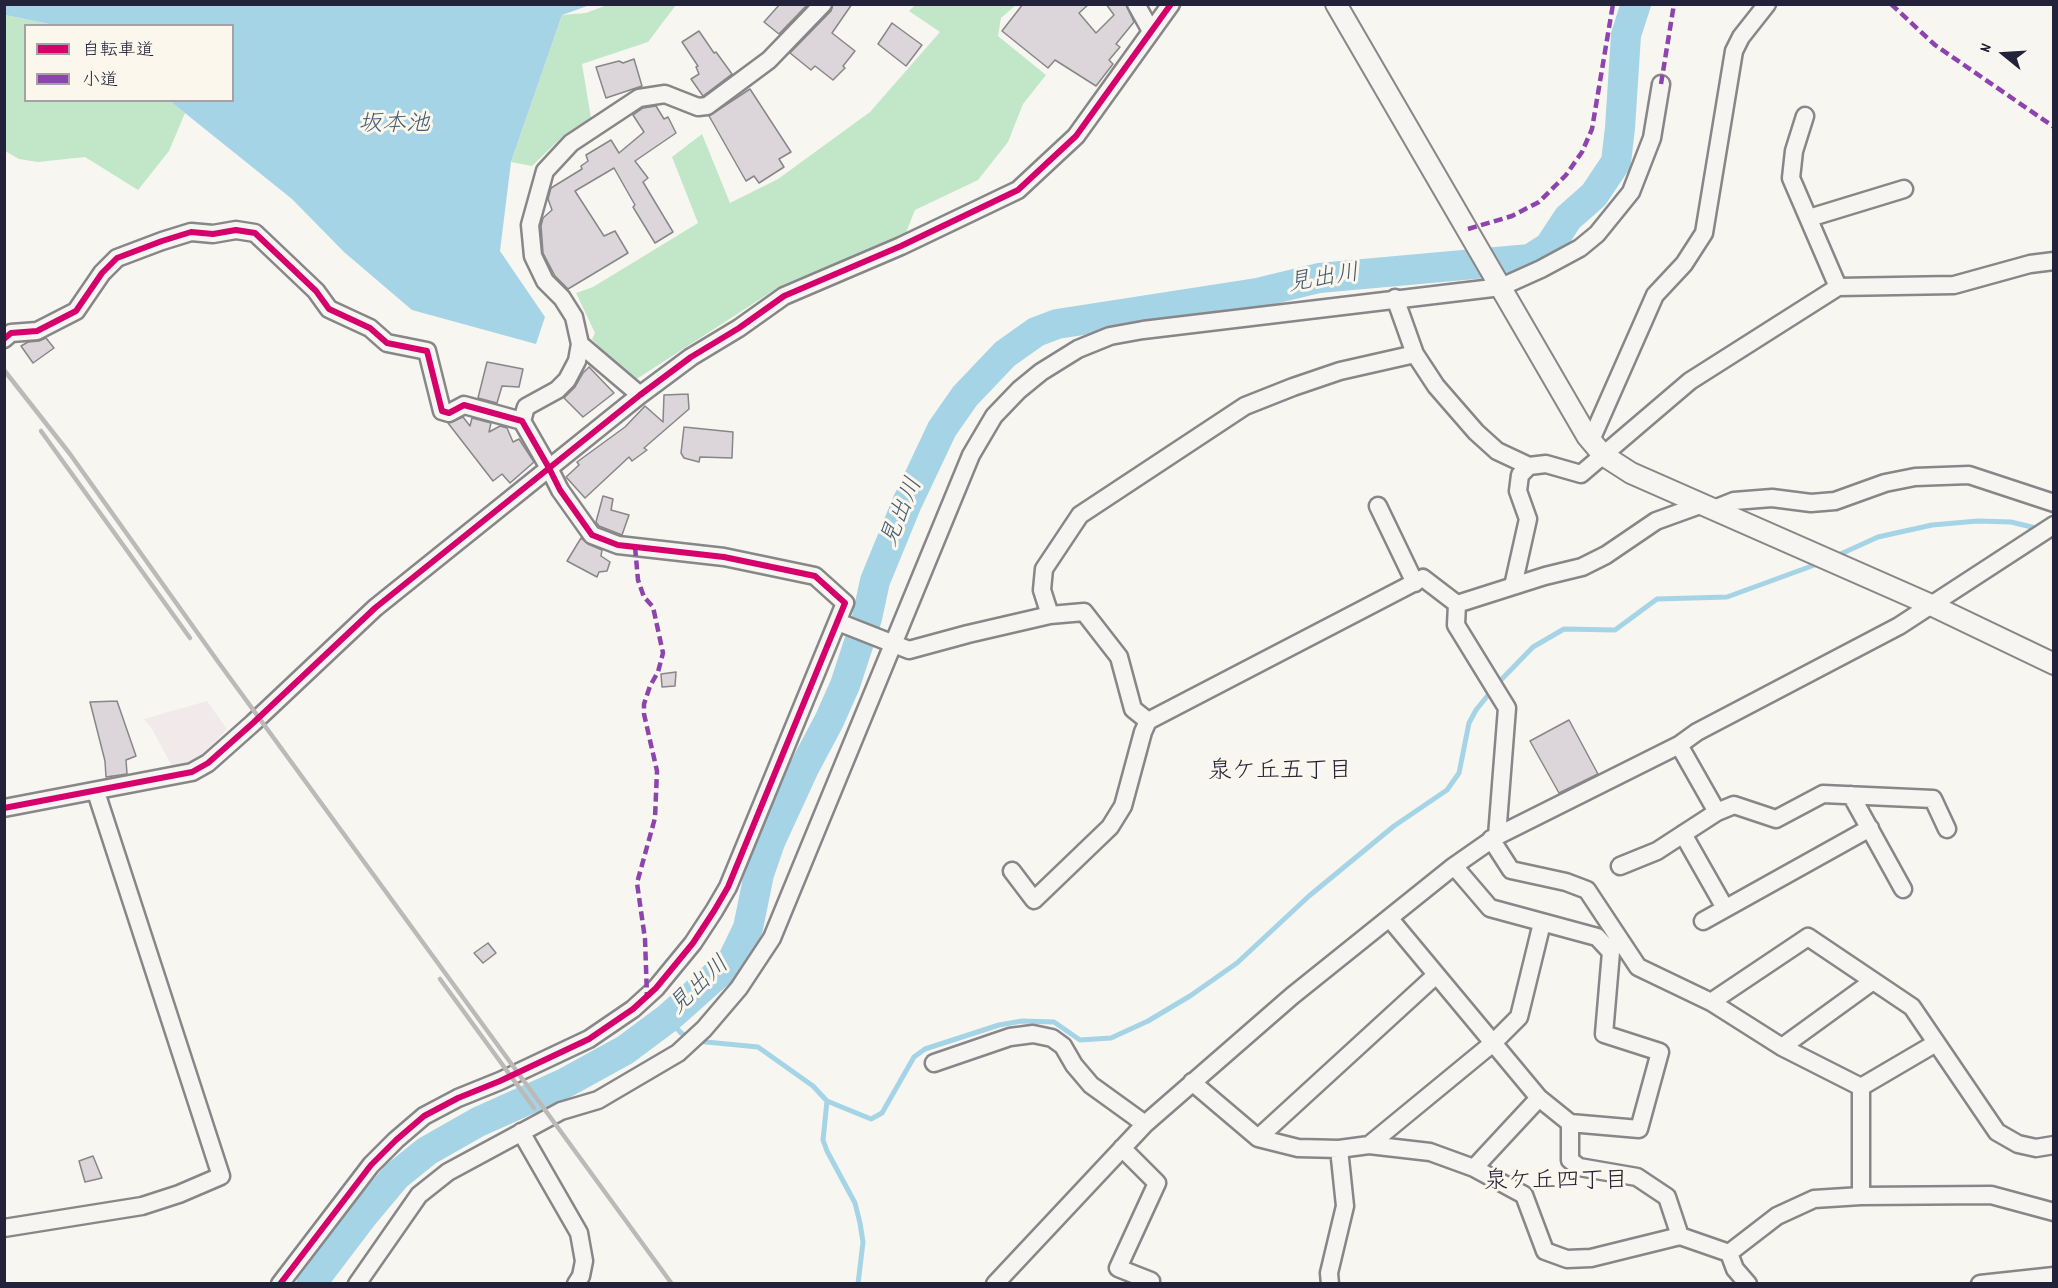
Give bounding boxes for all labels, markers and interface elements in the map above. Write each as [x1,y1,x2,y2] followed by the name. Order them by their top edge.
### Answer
[24,24,234,102] legend
[1974,24,2034,84] north arrow
[82,39,154,64] text: 自転車道
[1974,41,1999,56] text: N
[82,69,118,94] text: 小道
[358,113,430,141] water label: 坂本池
[1286,261,1362,301] water label: 見出川
[877,474,931,552] water label: 見出川
[1208,760,1352,788] district label: 泉ケ丘五丁目
[665,952,737,1022] water label: 見出川
[1484,1170,1628,1198] district label: 泉ケ丘四丁目

